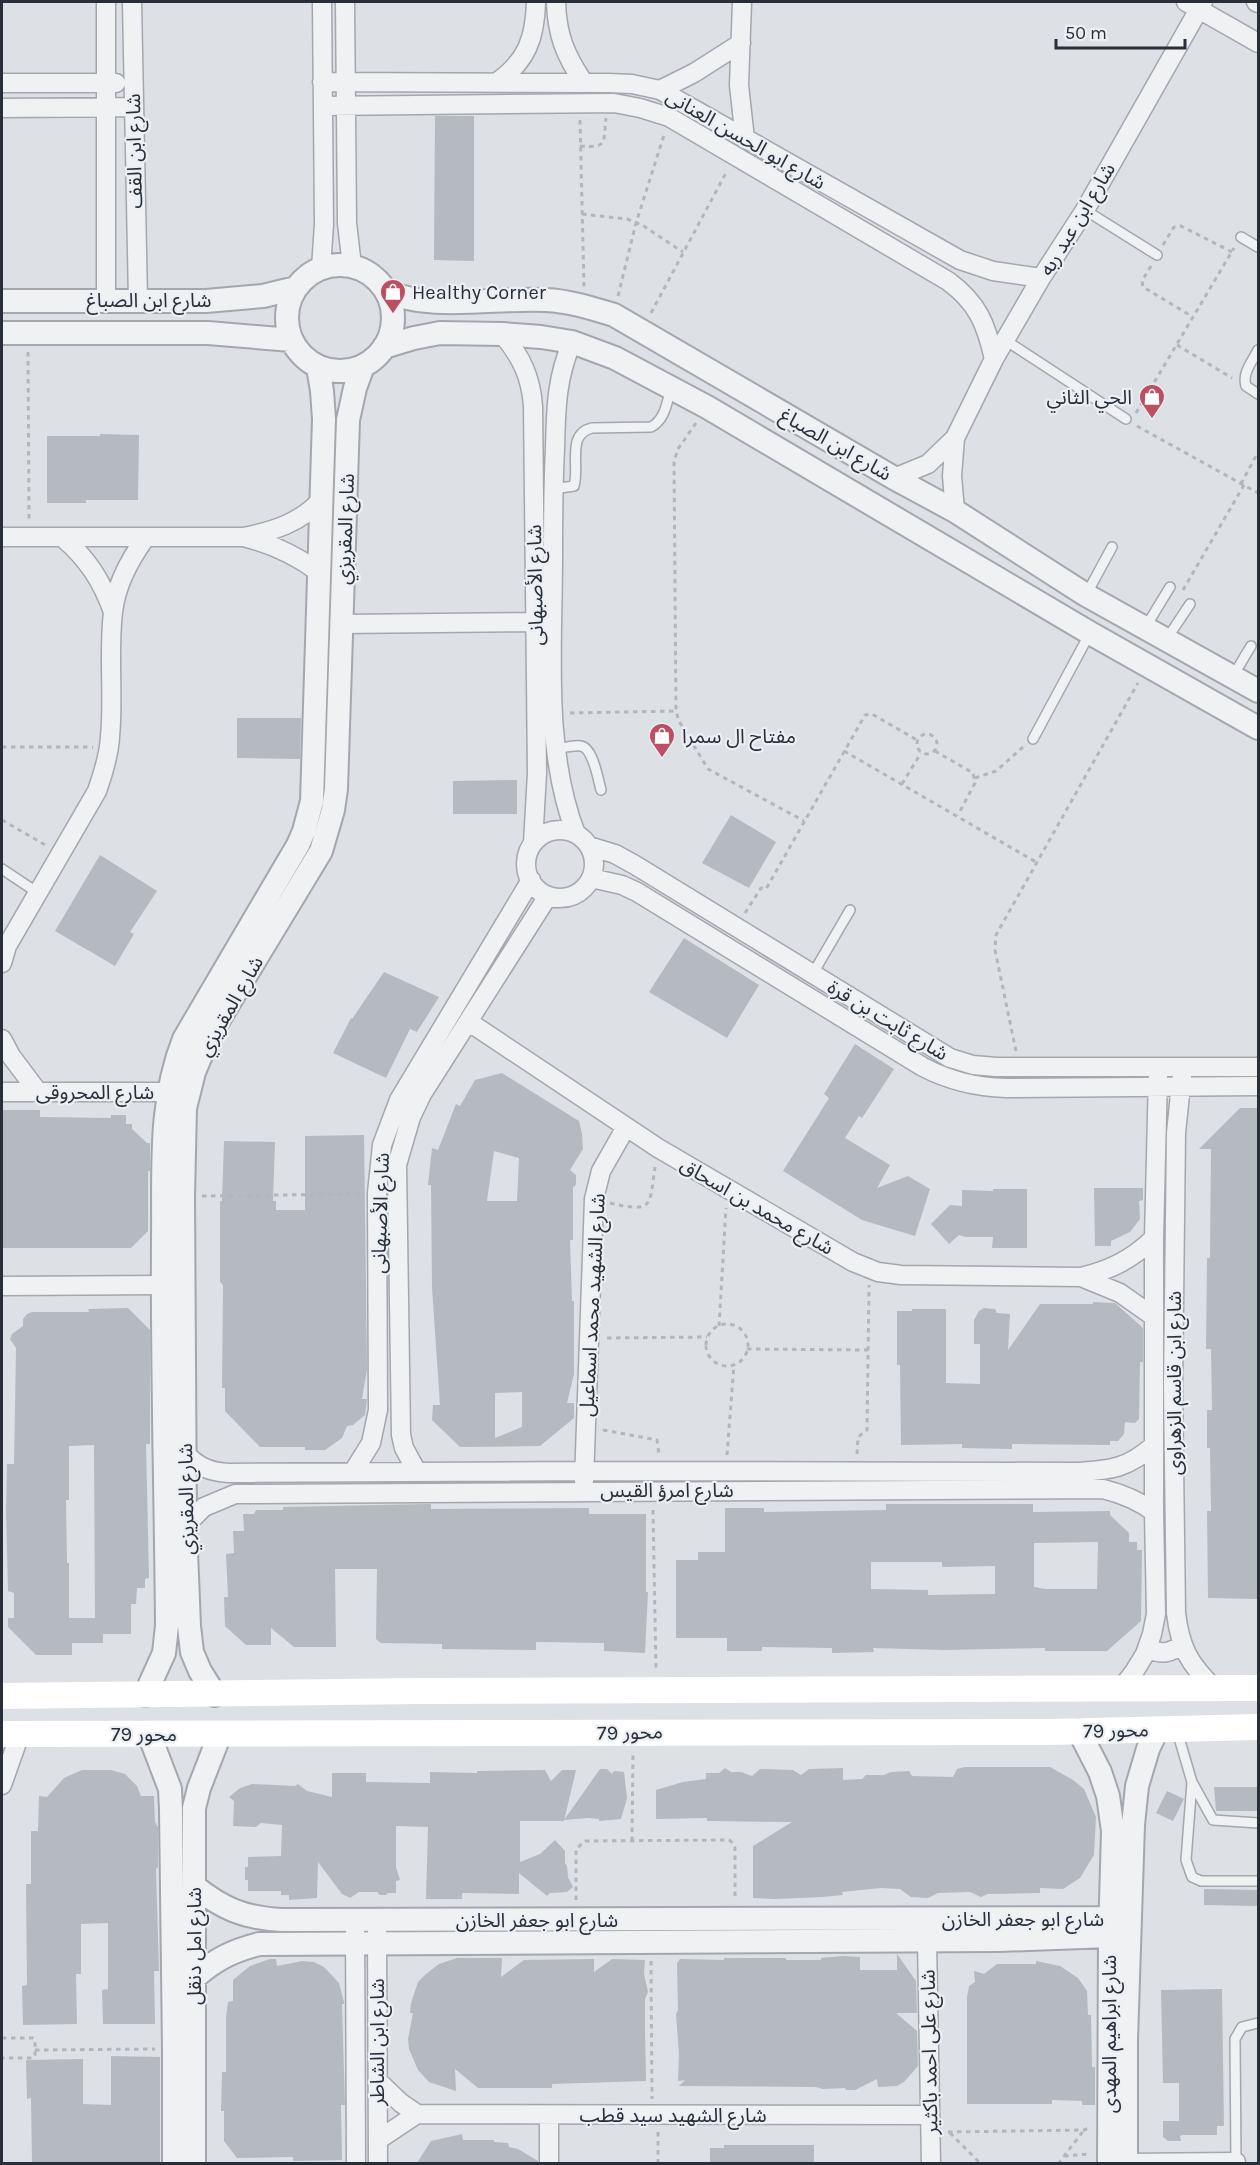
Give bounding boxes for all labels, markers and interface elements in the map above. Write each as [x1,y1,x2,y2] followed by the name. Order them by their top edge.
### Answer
[1056,12,1185,50] scale bar
[1065,22,1107,44] text: 50 m
[660,84,830,197] street label: شارع ابو الحسن العنانى
[122,93,150,209] street label: شارع ابن القف
[1035,159,1123,281] street label: شارع ابن عبد ربه
[378,277,408,315] shop icon: Healthy Corner
[412,281,547,304] place label: Healthy Corner
[87,289,211,315] street label: شارع ابن الصباغ
[1137,382,1167,420] shop icon: الحي الثاني
[1046,386,1132,413] place label: الحي الثاني
[774,403,896,488] street label: شارع ابن الصباغ
[332,473,363,585] street label: شارع المقريزي
[523,524,551,646] street label: شارع الأصبهانى
[647,721,677,759] shop icon: مفتاح ال سمرا
[682,725,796,751] place label: مفتاح ال سمرا
[193,952,271,1062] street label: شارع المقريزي
[822,975,952,1068] street label: شارع ثابت بن قرة
[36,1081,154,1107] street label: شارع المحروقى
[367,1152,397,1274] street label: شارع الأصبهانى
[675,1153,837,1262] street label: شارع محمد بن اسحاق
[575,1193,613,1418] street label: شارع الشهيد محمد اسماعيل
[1163,1291,1189,1475] street label: شارع ابن قاسم الزهراوى
[174,1443,203,1555] street label: شارع المقريزي
[600,1479,734,1505] street label: شارع امرؤ القيس
[1083,1718,1149,1743] street label: محور 79
[597,1720,663,1745] street label: محور 79
[111,1723,177,1746] street label: محور 79
[183,1887,209,2005] street label: شارع امل دنقل
[942,1908,1104,1934] street label: شارع ابو جعفر الخازن
[456,1909,618,1935] street label: شارع ابو جعفر الخازن
[1098,1955,1124,2113] street label: شارع ابراهيم المهدى
[917,1969,945,2136] street label: شارع على احمد باكثير
[366,1978,392,2107] street label: شارع ابن الشاطر
[579,2104,767,2130] street label: شارع الشهيد سيد قطب

